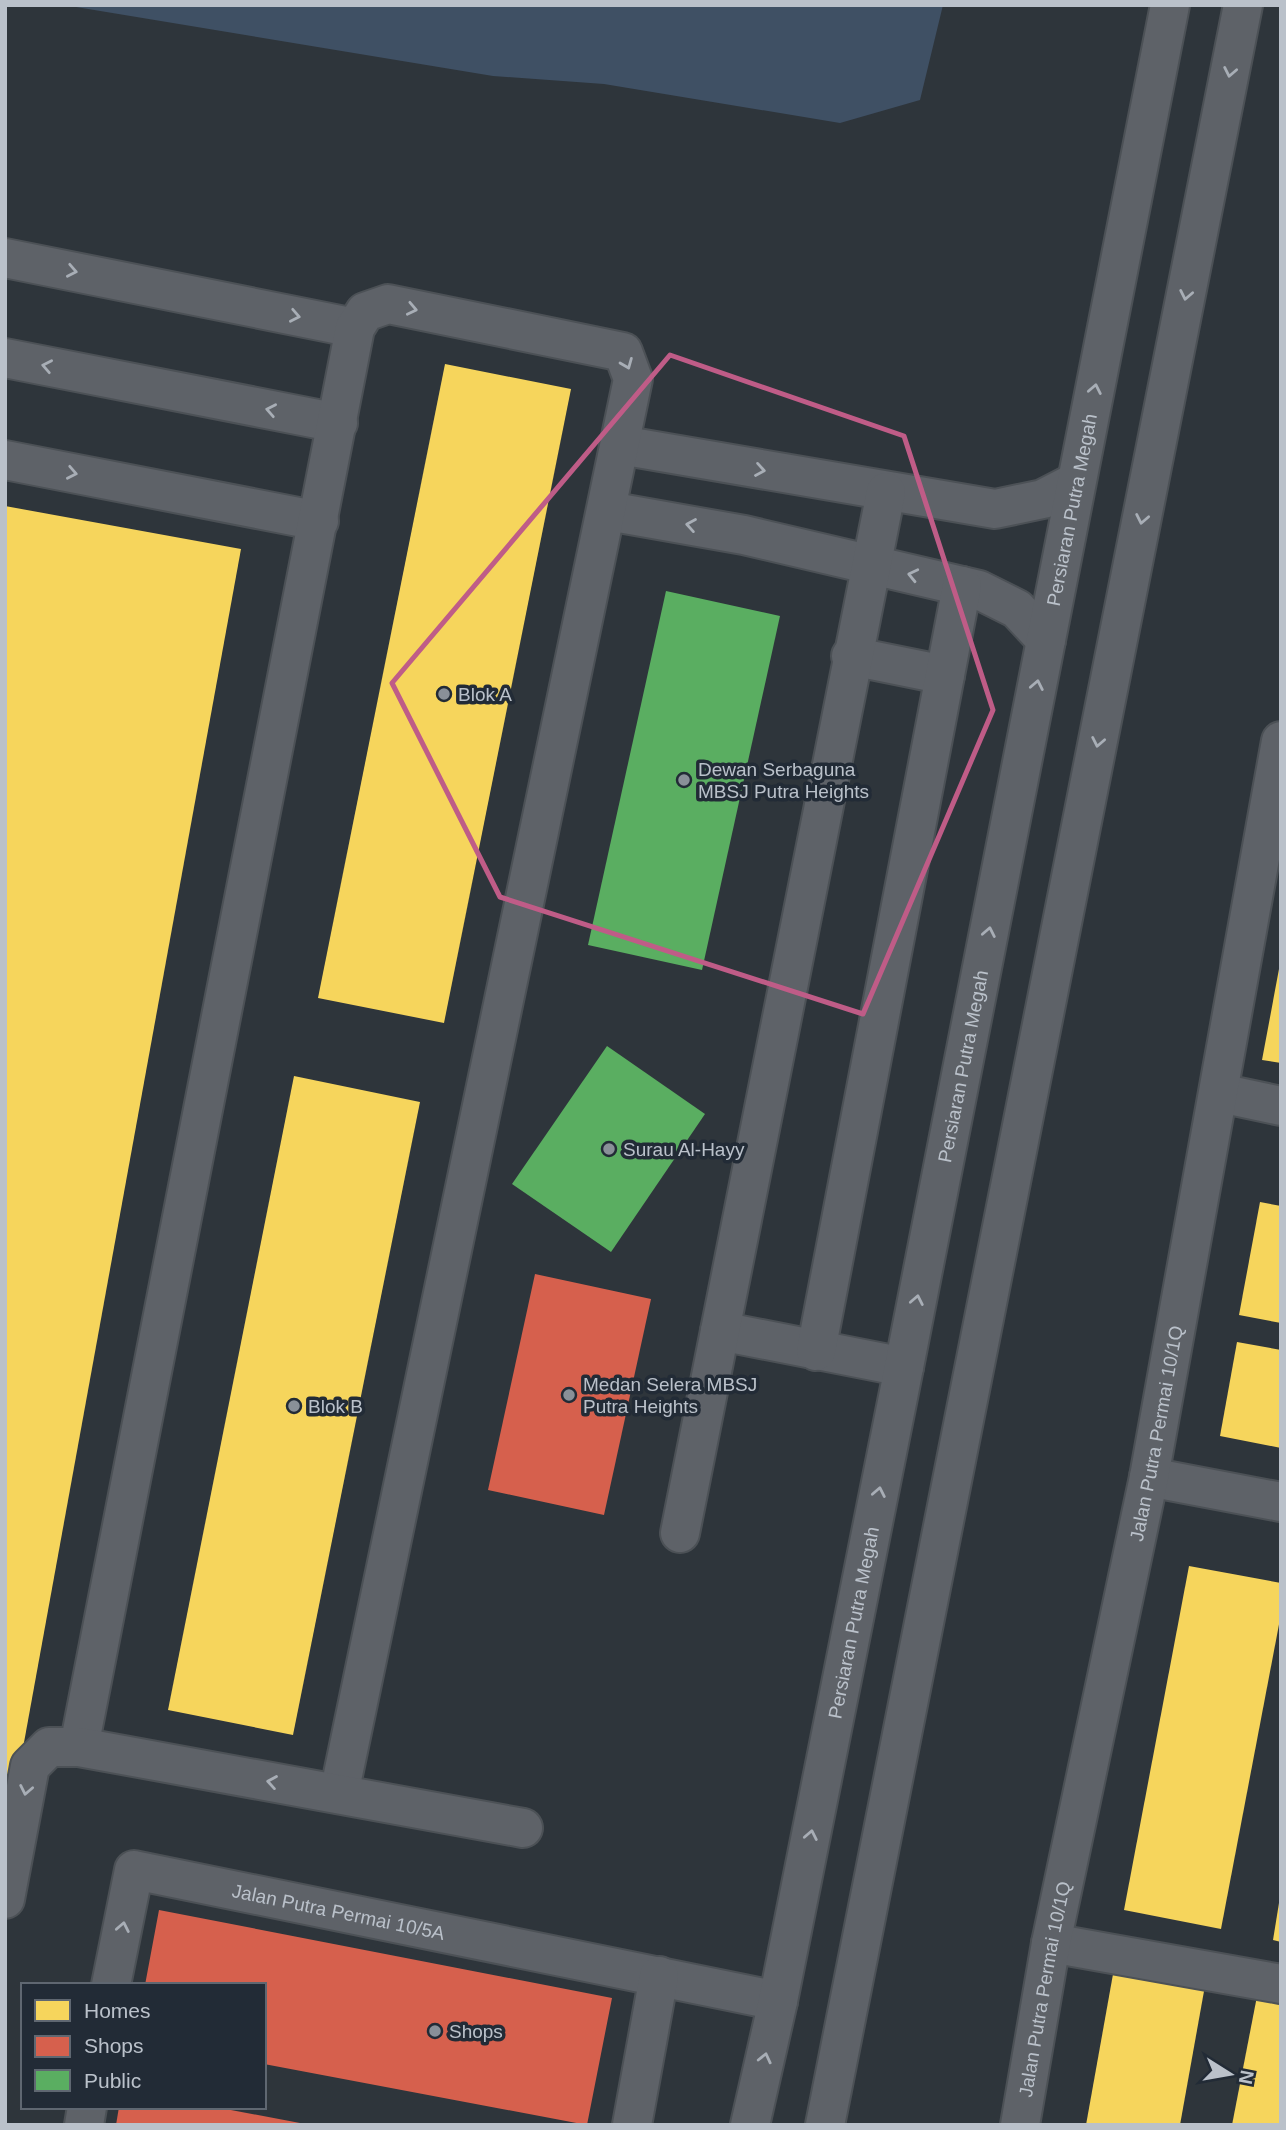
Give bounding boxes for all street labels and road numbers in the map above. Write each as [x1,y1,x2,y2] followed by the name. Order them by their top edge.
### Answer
[1042,412,1100,608] street label: Persiaran Putra Megah
[934,968,992,1164] street label: Persiaran Putra Megah
[1125,1324,1186,1543] street label: Jalan Putra Permai 10/1Q
[824,1525,883,1720] street label: Persiaran Putra Megah
[1014,1879,1074,2099] street label: Jalan Putra Permai 10/1Q
[230,1880,447,1944] street label: Jalan Putra Permai 10/5A

